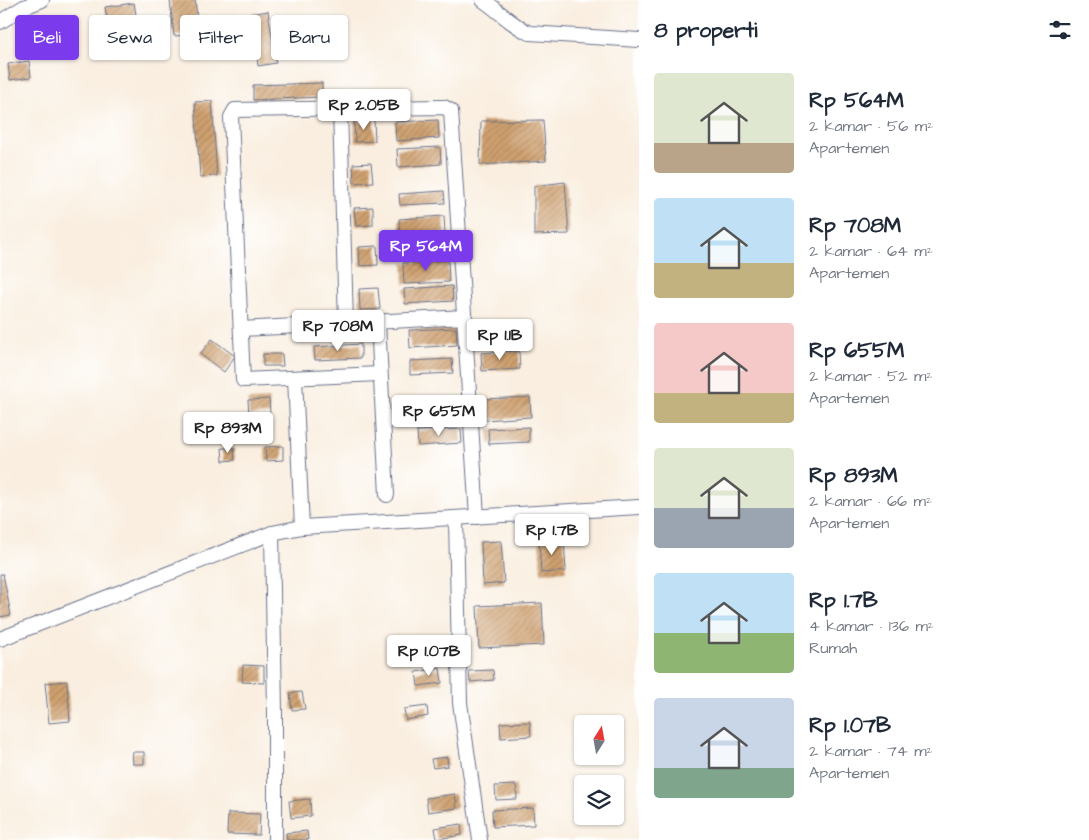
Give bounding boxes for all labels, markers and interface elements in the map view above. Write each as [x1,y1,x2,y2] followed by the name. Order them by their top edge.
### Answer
[15,15,79,60] chip: Beli
[89,15,170,60] chip: Sewa
[180,15,261,60] chip: Filter
[271,15,348,60] chip: Baru
[654,16,757,45] text: 8 properti
[1046,16,1074,44] icon: filters
[809,86,904,115] text: Rp 564M
[312,88,416,131] pin: Rp 2.05B
[694,93,754,153] icon: home
[329,94,399,116] text: Rp 2.05B
[809,115,933,137] text: 2 kamar · 56 m²
[809,137,889,159] text: Apartemen
[809,211,901,240] text: Rp 708M
[694,218,754,278] icon: home
[380,230,472,272] pin: Rp 564M
[390,235,462,257] text: Rp 564M
[809,240,933,262] text: 2 kamar · 64 m²
[809,262,889,284] text: Apartemen
[292,310,384,352] pin: Rp 708M
[303,315,373,337] text: Rp 708M
[454,318,546,361] pin: Rp 1.1B
[478,324,522,346] text: Rp 1.1B
[809,336,904,365] text: Rp 655M
[694,343,754,403] icon: home
[809,365,932,387] text: 2 kamar · 52 m²
[809,387,889,409] text: Apartemen
[393,394,485,437] pin: Rp 655M
[403,400,475,422] text: Rp 655M
[182,412,274,454] pin: Rp 893M
[194,417,262,439] text: Rp 893M
[809,461,898,490] text: Rp 893M
[694,468,754,528] icon: home
[809,490,932,512] text: 2 kamar · 66 m²
[809,512,889,534] text: Apartemen
[506,514,598,556] pin: Rp 1.7B
[526,519,578,541] text: Rp 1.7B
[809,586,878,615] text: Rp 1.7B
[694,593,754,653] icon: home
[809,615,934,637] text: 4 kamar · 136 m²
[377,634,481,677] pin: Rp 1.07B
[809,637,857,659] text: Rumah
[398,640,460,662] text: Rp 1.07B
[809,711,891,740] text: Rp 1.07B
[574,715,624,765] north arrow
[574,715,624,825] map controls
[694,718,754,778] icon: home
[809,740,933,762] text: 2 kamar · 74 m²
[809,762,889,784] text: Apartemen
[574,775,624,825] button: layers

